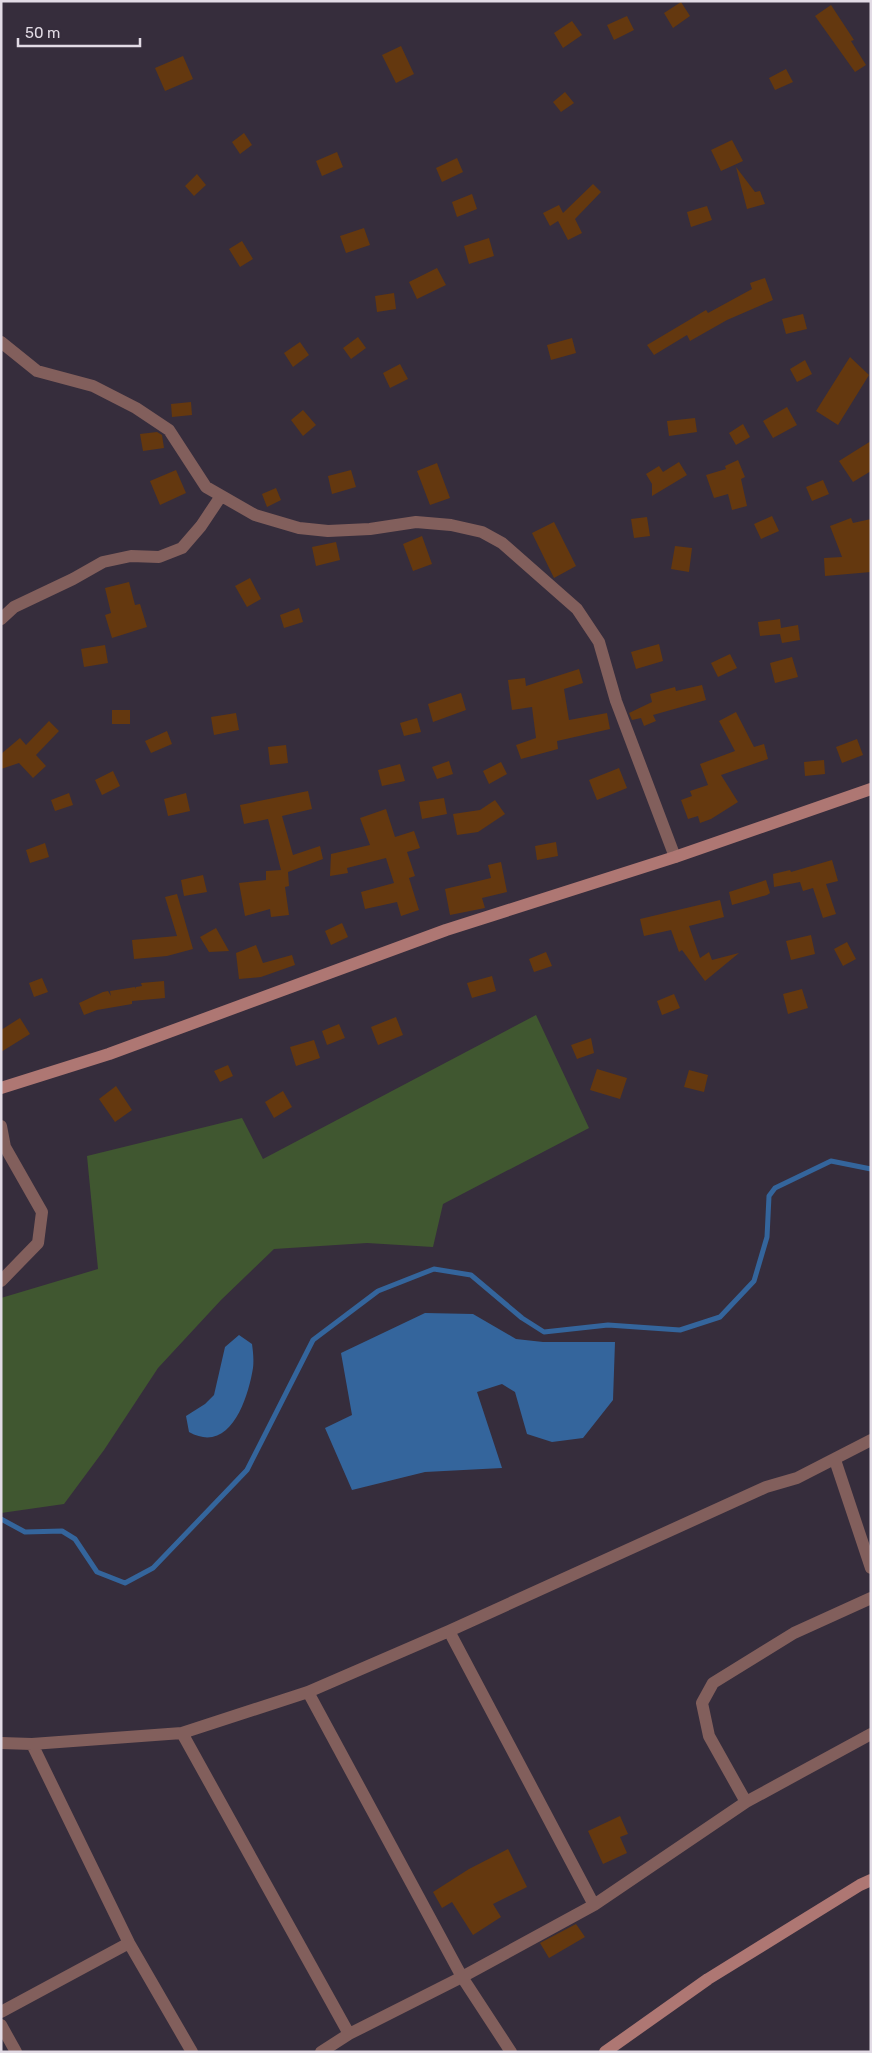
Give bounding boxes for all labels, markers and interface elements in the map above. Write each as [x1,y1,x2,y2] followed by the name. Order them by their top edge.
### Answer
[18,15,140,47] scale bar
[25,24,60,42] text: 50 m

